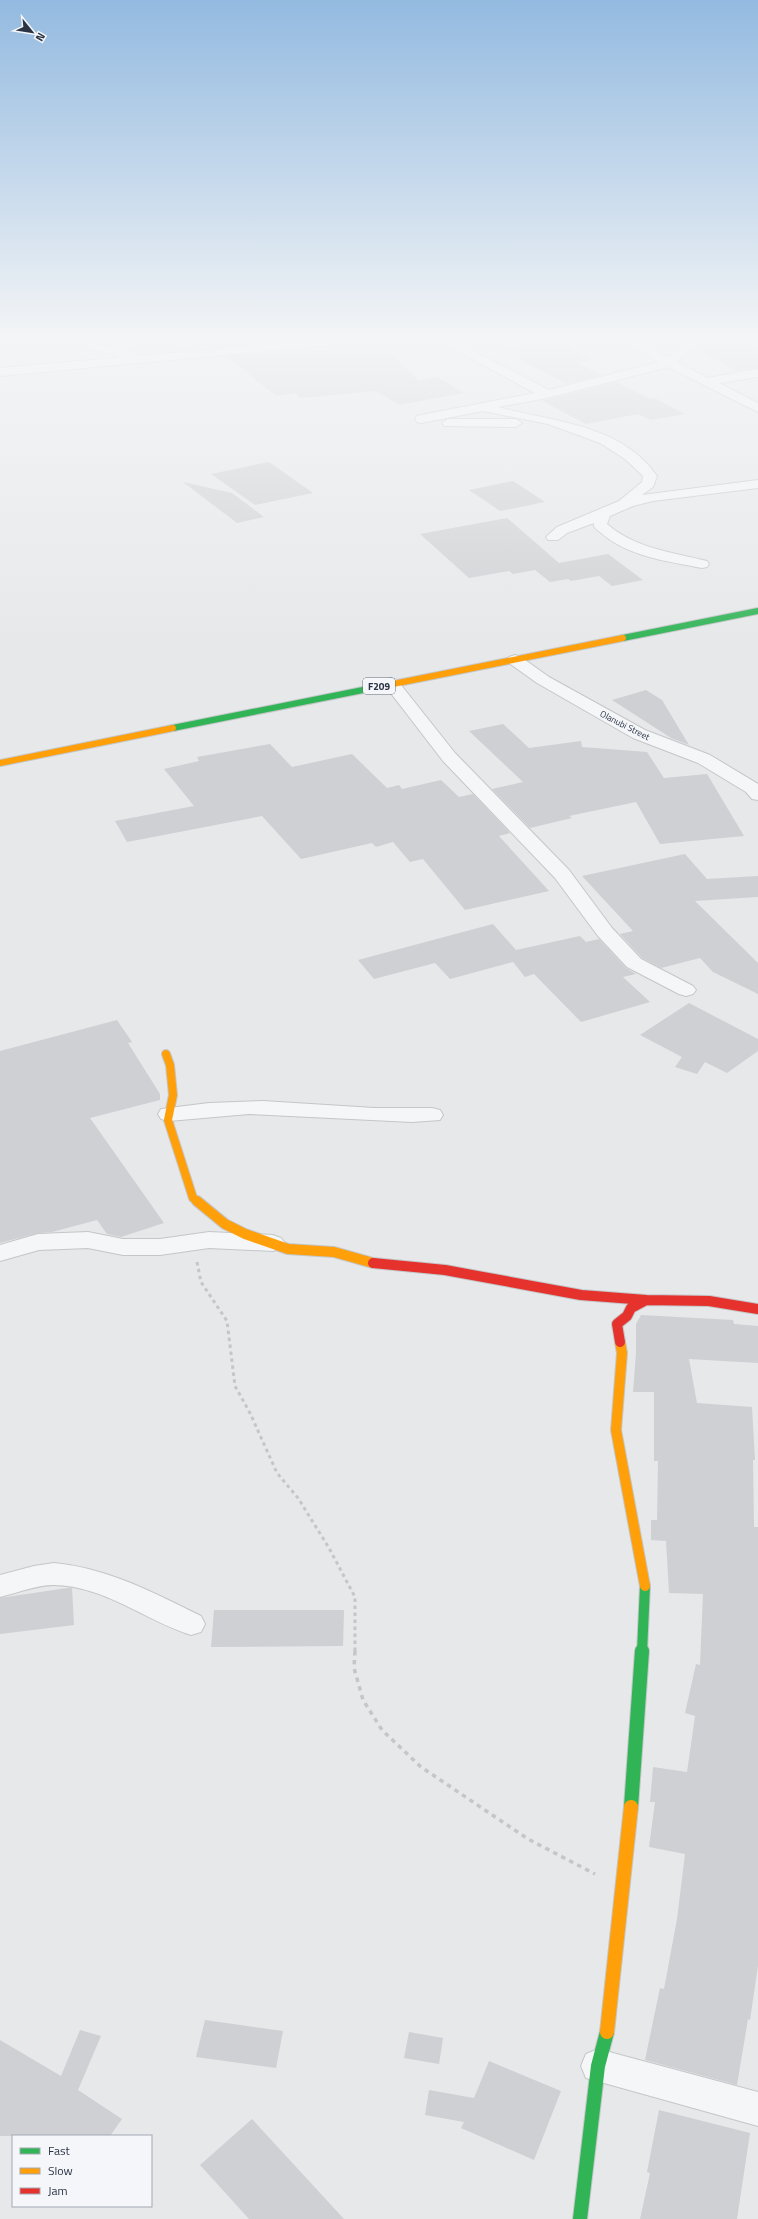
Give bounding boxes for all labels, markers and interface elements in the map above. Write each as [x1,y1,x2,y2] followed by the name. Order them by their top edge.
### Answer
[12,12,52,52] north arrow
[32,30,49,44] text: N
[363,678,395,694] road number: F209
[598,707,653,743] street label: Olanubi Street
[12,2135,152,2207] legend
[48,2141,71,2160] text: Fast
[48,2161,73,2180] text: Slow
[48,2181,68,2200] text: Jam

